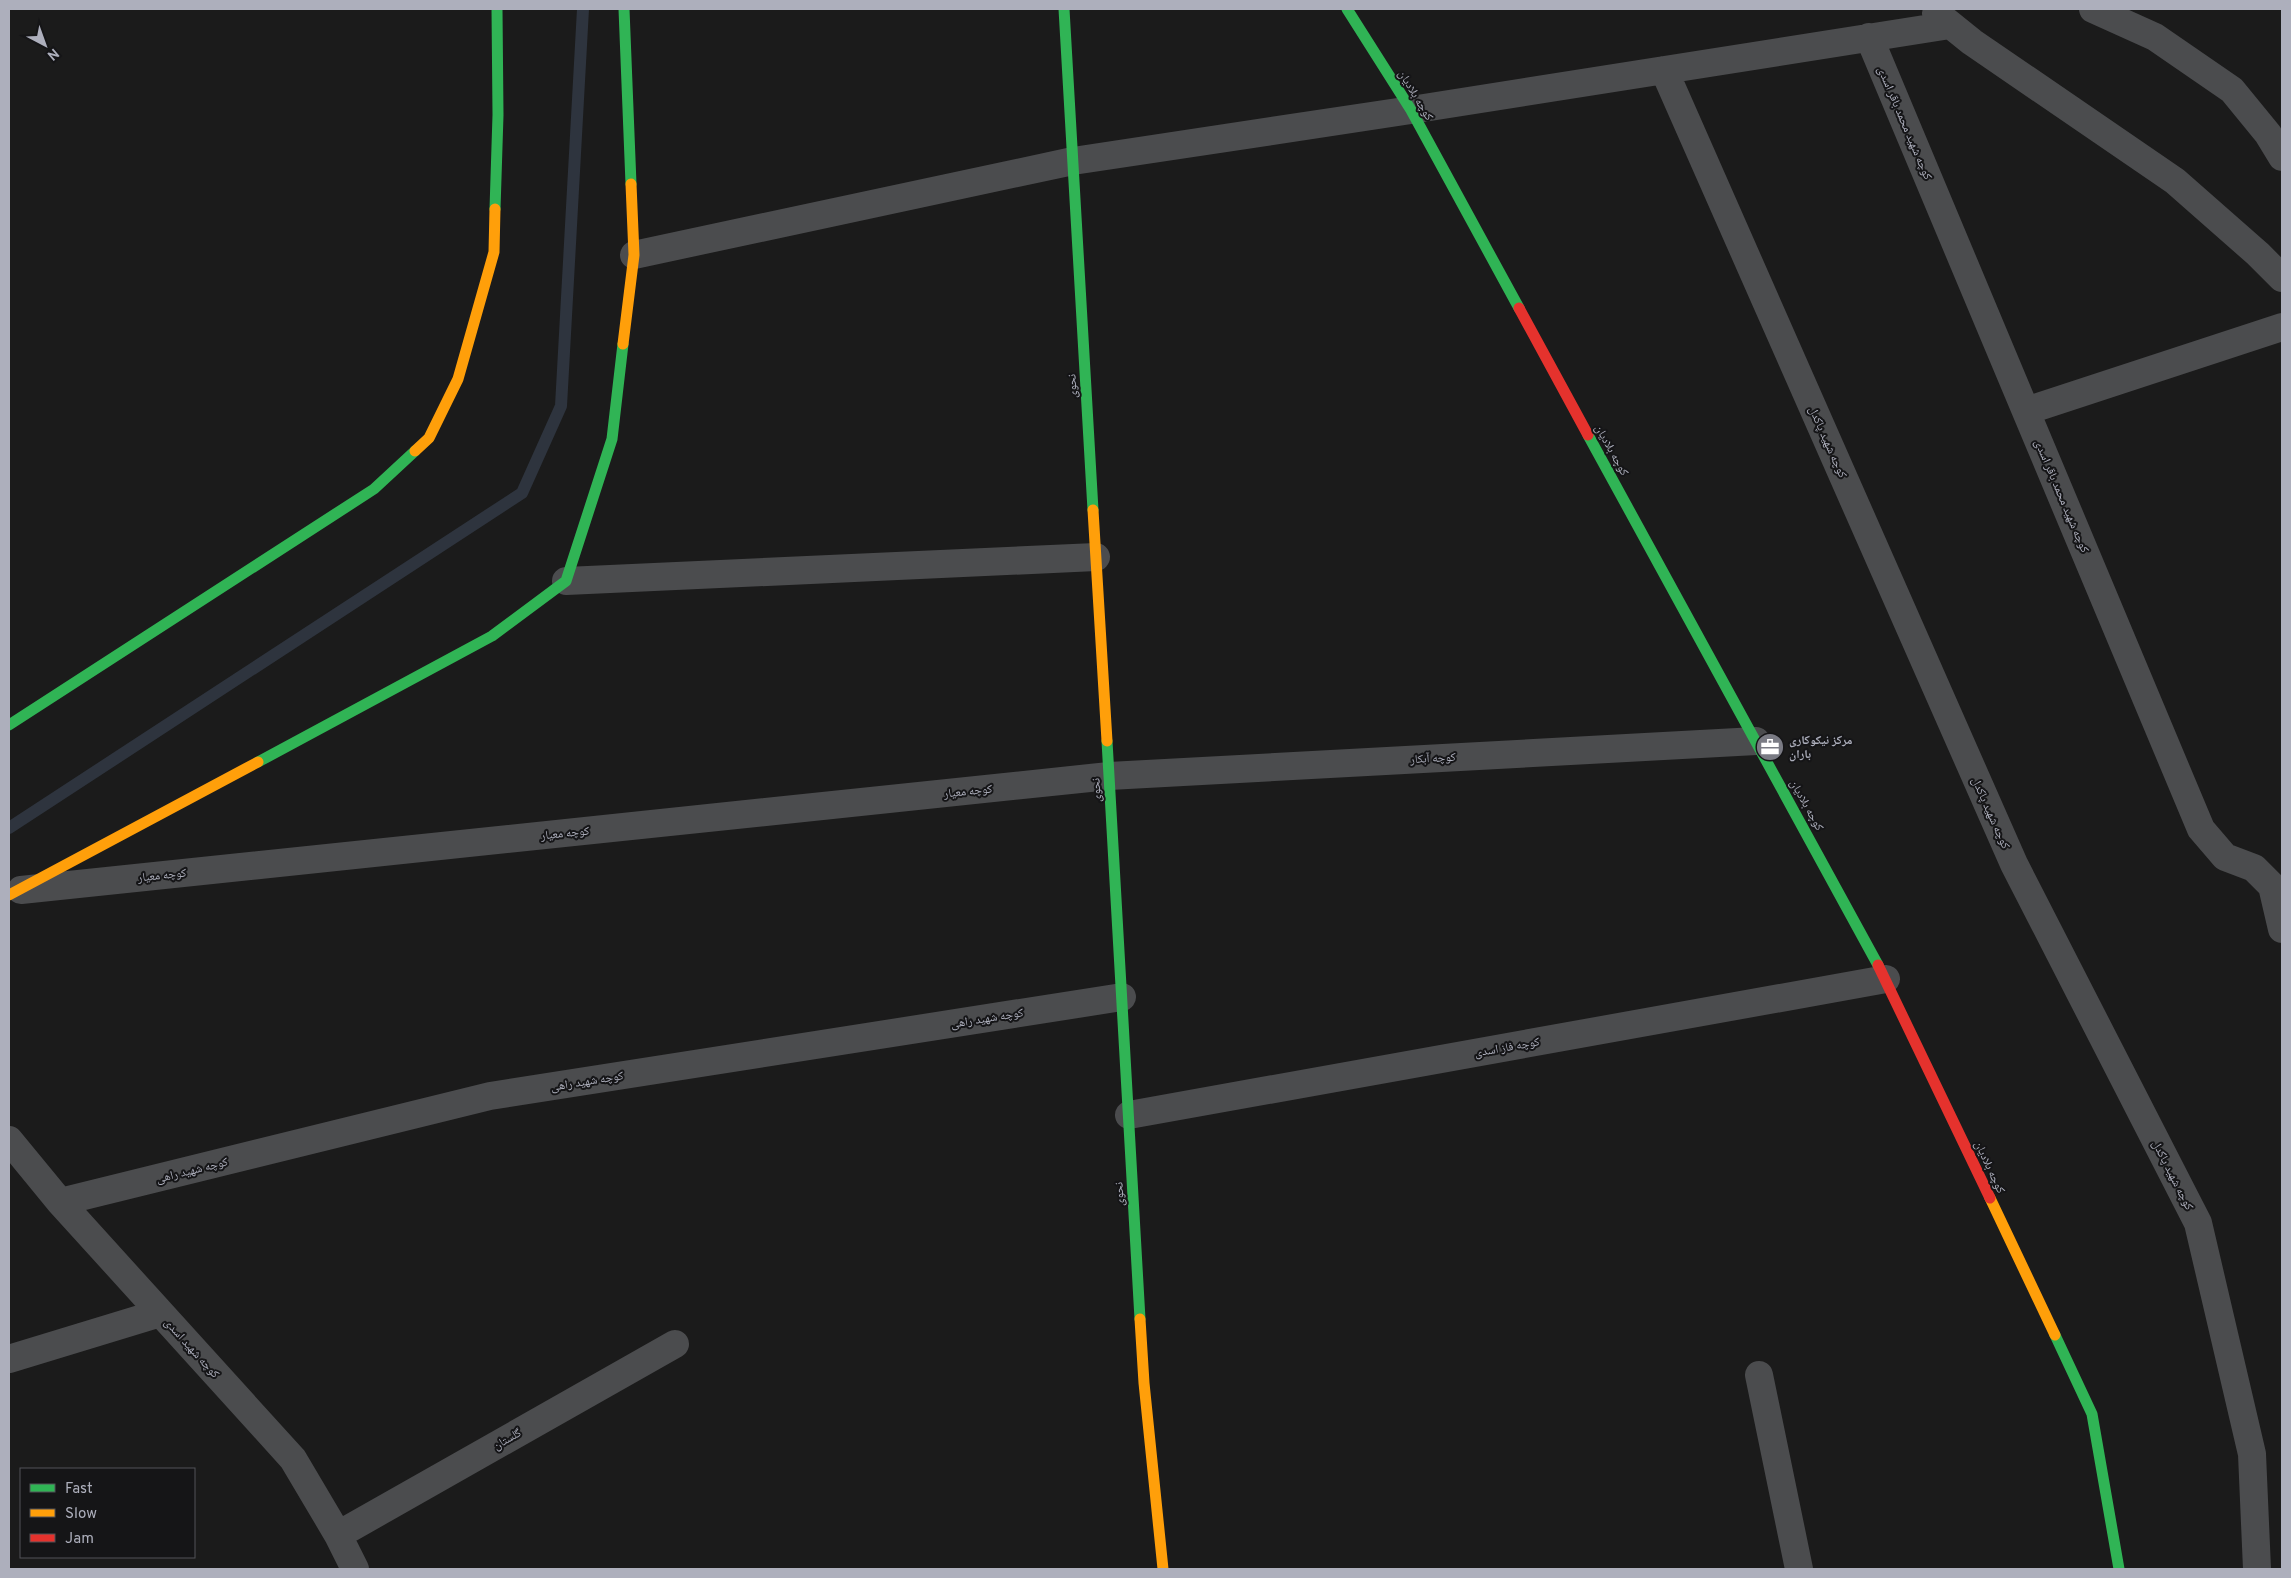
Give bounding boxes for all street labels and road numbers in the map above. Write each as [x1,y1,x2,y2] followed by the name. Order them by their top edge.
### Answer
[1873,64,1935,182] street label: کوچه شهید محمد باقر اسدی
[1394,67,1436,124] street label: کوچه بلادیان
[1064,373,1082,399] street label: نحوی
[1804,404,1850,481] street label: کوچه شهید پاکدل
[1590,422,1632,479] street label: کوچه بلادیان
[2030,437,2092,555] street label: کوچه شهید محمد باقر اسدی
[1409,750,1456,768] street label: کوچه آبکار
[1967,775,2013,852] street label: کوچه شهید پاکدل
[1088,777,1106,803] street label: نحوی
[1785,777,1827,834] street label: کوچه بلادیان
[942,781,993,803] street label: کوچه معیار
[539,823,590,845] street label: کوچه معیار
[136,865,187,887] street label: کوچه معیار
[950,1005,1025,1033] street label: کوچه شهید راهی
[1473,1034,1541,1062] street label: کوچه فاز اسدی
[550,1068,625,1096] street label: کوچه شهید راهی
[2148,1138,2197,1213] street label: کوچه شهید پاکدل
[1970,1139,2008,1196] street label: کوچه بلادیان
[155,1154,230,1188] street label: کوچه شهید راهی
[1111,1181,1129,1207] street label: نحوی
[160,1315,223,1382] street label: کوچه شهید اسدی
[490,1425,525,1454] street label: گلستان

